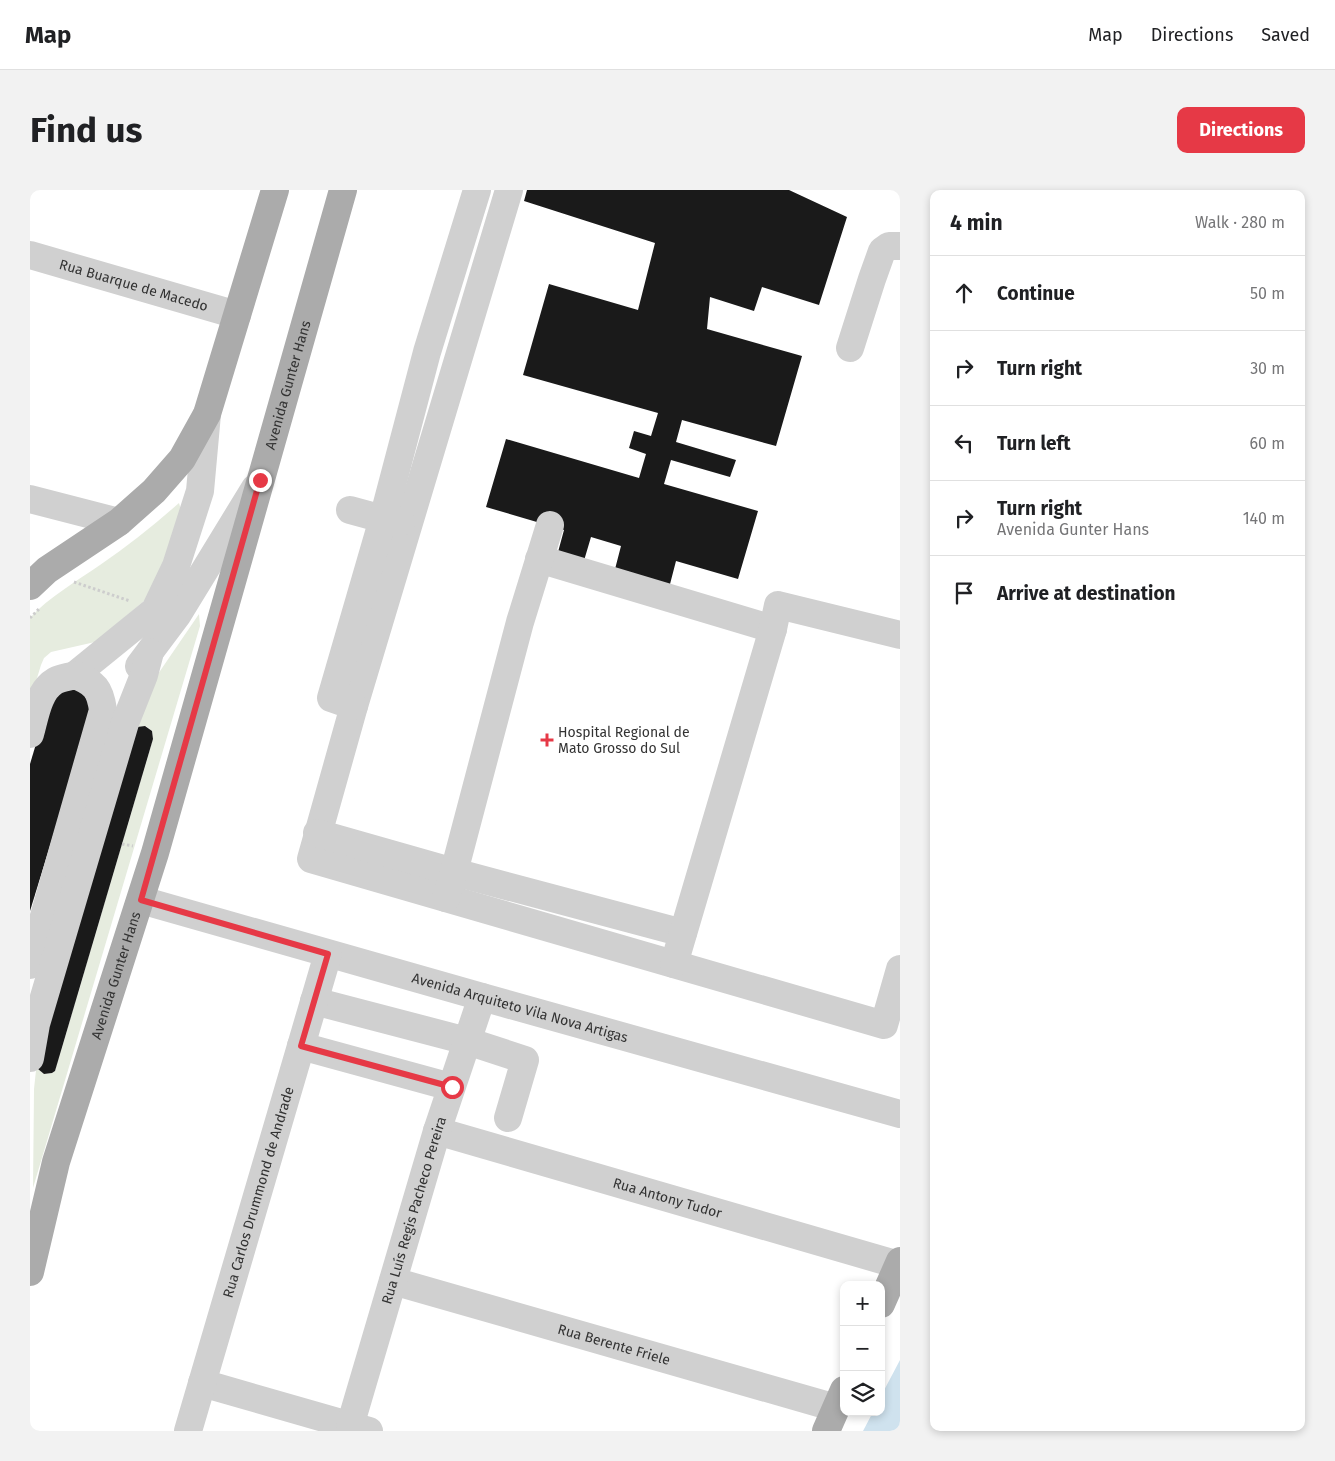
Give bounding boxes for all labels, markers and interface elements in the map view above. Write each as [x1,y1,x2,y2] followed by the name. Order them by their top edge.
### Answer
[25,21,71,49] text: Map
[1088,24,1123,46] text: Map
[1151,24,1233,46] text: Directions
[1261,24,1310,46] text: Saved
[1177,107,1305,153] button: Directions
[30,109,142,151] text: Find us
[950,210,1003,236] text: 4 min
[1195,213,1285,232] text: Walk · 280 m
[57,256,210,315] street label: Rua Buarque de Macedo
[950,279,978,307] icon: ahead
[997,282,1075,305] text: Continue
[1250,284,1285,303] text: 50 m
[262,318,315,451] street label: Avenida Gunter Hans
[950,354,978,382] icon: right
[997,357,1082,380] text: Turn right
[1250,359,1285,378] text: 30 m
[950,429,978,457] icon: left
[997,432,1071,455] text: Turn left
[1250,434,1285,453] text: 60 m
[249,469,272,492] route end
[997,497,1082,520] text: Turn right
[950,504,978,532] icon: right
[1243,509,1285,528] text: 140 m
[997,520,1149,539] text: Avenida Gunter Hans
[950,579,978,607] icon: arrive
[997,582,1176,605] text: Arrive at destination
[558,724,690,757] place label: Hospital Regional de Mato Grosso do Sul
[540,733,554,747] marker: Hospital Regional de Mato Grosso do Sul
[88,909,145,1042] street label: Avenida Gunter Hans
[410,970,630,1047] street label: Avenida Arquiteto Vila Nova Artigas
[441,1076,464,1099] route start
[220,1085,298,1300] street label: Rua Carlos Drummond de Andrade
[378,1114,450,1306] street label: Rua Luís Regis Pacheco Pereira
[611,1174,724,1222] street label: Rua Antony Tudor
[840,1281,885,1416] map controls
[840,1281,885,1326] button: +
[556,1321,672,1369] street label: Rua Berente Friele
[840,1326,885,1371] button: −
[840,1371,885,1416] button: layers

